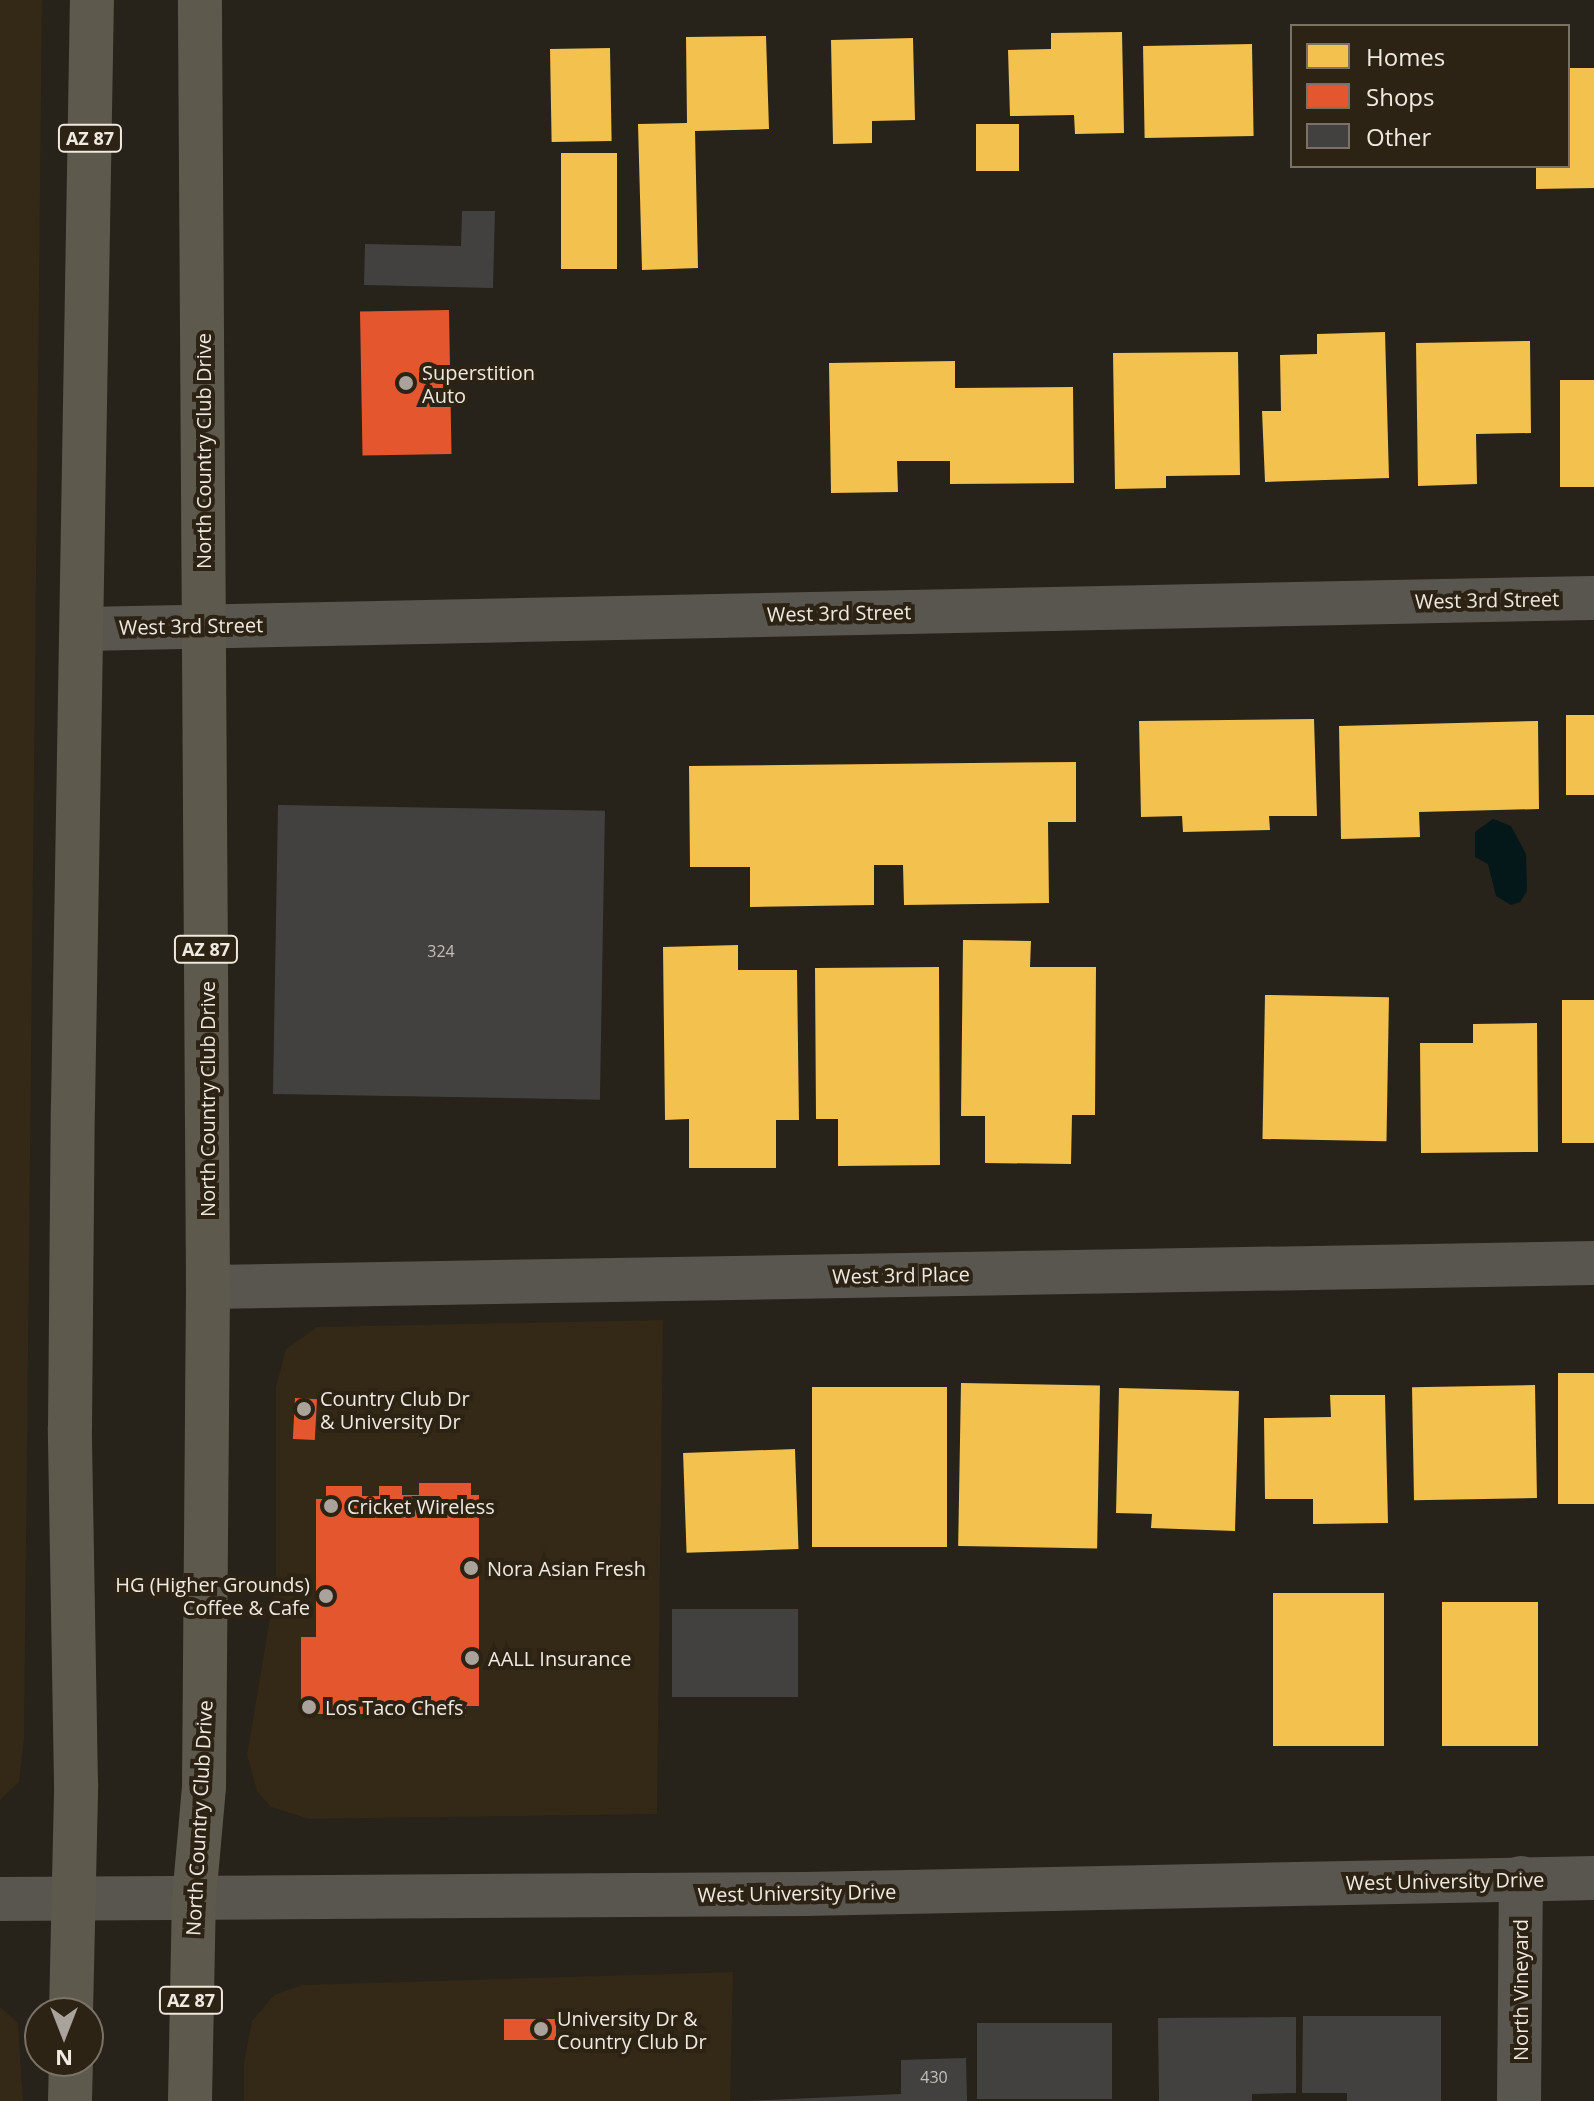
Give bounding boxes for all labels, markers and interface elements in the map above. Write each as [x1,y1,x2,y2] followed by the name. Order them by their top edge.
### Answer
[1290,24,1570,168] legend
[1366,40,1445,73] text: Homes
[1366,80,1434,113] text: Shops
[1366,120,1431,153] text: Other
[56,124,124,152] road number: AZ 87
[191,333,215,569] street label: North Country Club Drive
[422,360,535,407] place label: Superstition Auto
[397,374,415,392] marker: Superstition Auto
[1415,587,1559,613] street label: West 3rd Street
[767,600,911,626] street label: West 3rd Street
[119,613,263,639] street label: West 3rd Street
[172,935,240,963] road number: AZ 87
[427,941,455,961] house number: 324
[195,981,219,1217] street label: North Country Club Drive
[832,1262,970,1288] street label: West 3rd Place
[320,1386,470,1433] place label: Country Club Dr & University Dr
[295,1400,313,1418] marker: Country Club Dr & University Dr
[347,1494,495,1518] place label: Cricket Wireless
[322,1497,340,1515] marker: Cricket Wireless
[487,1556,646,1580] place label: Nora Asian Fresh
[462,1559,480,1577] marker: Nora Asian Fresh
[115,1572,310,1619] place label: HG (Higher Grounds) Coffee & Cafe
[317,1587,335,1605] marker: HG (Higher Grounds) Coffee & Cafe
[488,1646,631,1670] place label: AALL Insurance
[463,1649,481,1667] marker: AALL Insurance
[325,1695,463,1719] place label: Los Taco Chefs
[300,1698,318,1716] marker: Los Taco Chefs
[181,1700,217,1936] street label: North Country Club Drive
[1345,1867,1545,1895] street label: West University Drive
[697,1879,897,1907] street label: West University Drive
[1508,1919,1532,2061] street label: North Vineyard
[157,1986,225,2014] road number: AZ 87
[24,1997,104,2077] north arrow
[557,2006,707,2053] place label: University Dr & Country Club Dr
[532,2020,550,2038] marker: University Dr & Country Club Dr
[55,2044,73,2074] text: N
[920,2067,948,2087] house number: 430

